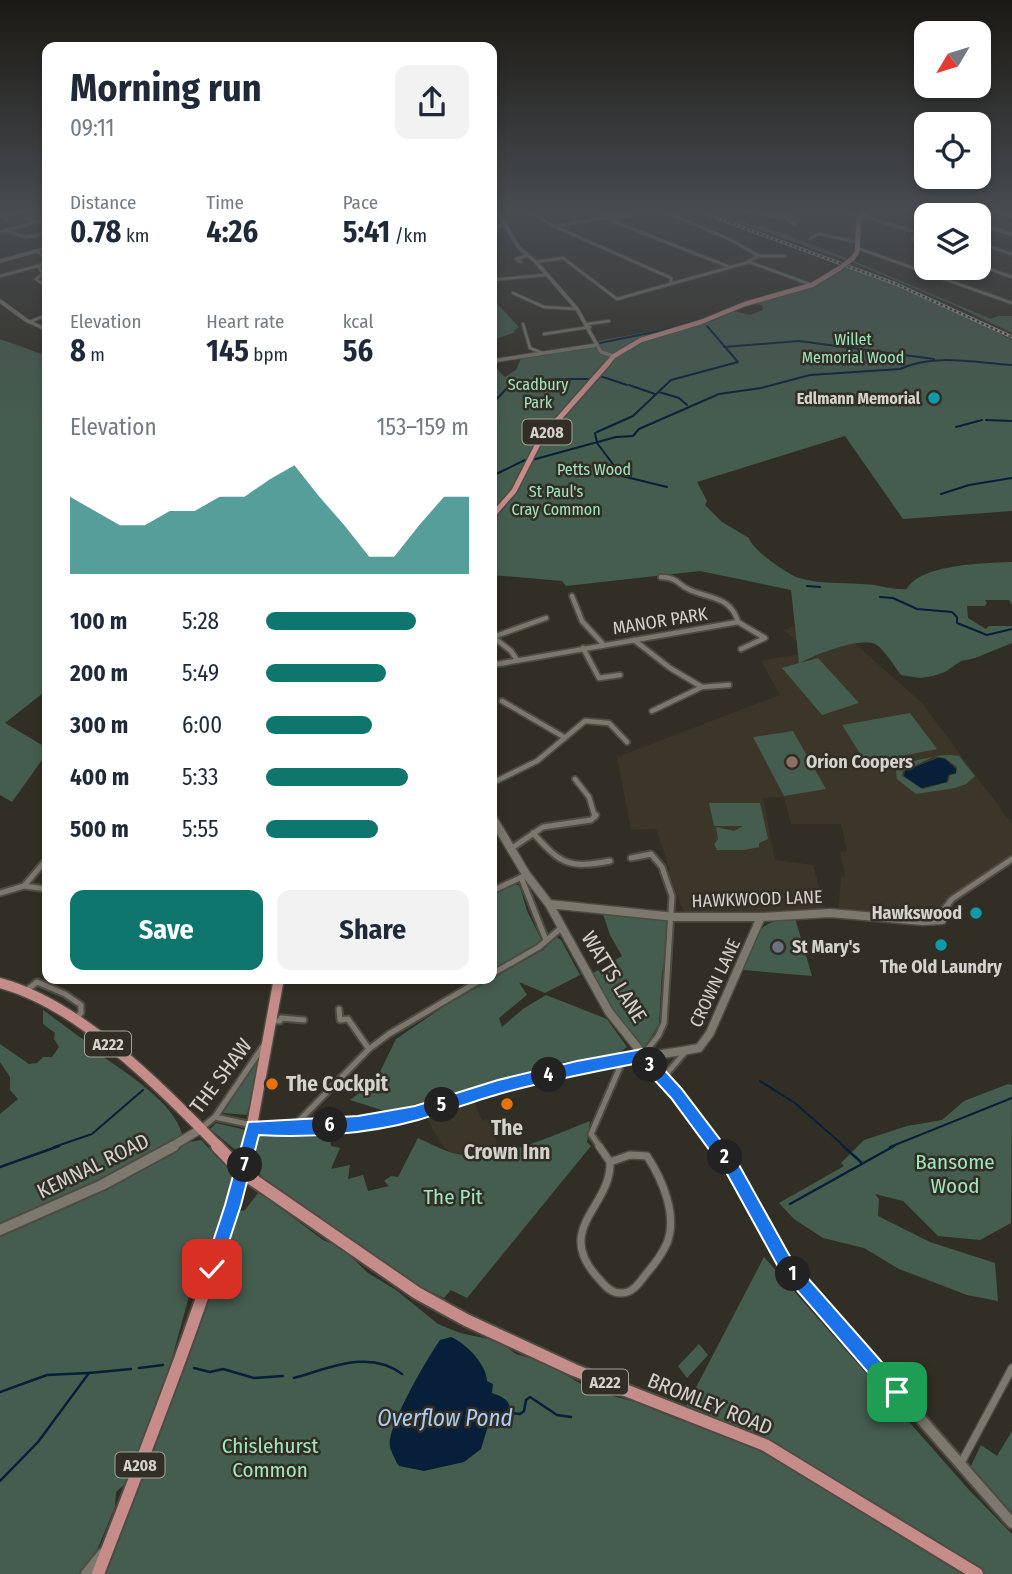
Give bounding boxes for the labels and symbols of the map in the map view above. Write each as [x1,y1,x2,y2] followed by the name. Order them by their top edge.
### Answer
[914,21,990,98] north arrow
[802,330,904,367] park label: Willet Memorial Wood
[508,375,569,412] park label: Scadbury Park
[797,389,921,408] place label: Edlmann Memorial
[926,390,942,406] marker: Edlmann Memorial
[522,420,572,444] road number: A208
[557,460,631,479] park label: Petts Wood
[511,482,601,519] park label: St Paul's Cray Common
[611,603,709,639] street label: MANOR PARK
[806,751,913,773] place label: Orion Coopers
[784,754,800,770] marker: Orion Coopers
[691,886,823,912] street label: HAWKWOOD LANE
[872,902,962,924] place label: Hawkswood
[968,905,984,921] marker: Hawkswood
[576,926,652,1028] street label: WATTS LANE
[685,935,745,1031] street label: CROWN LANE
[792,936,860,958] place label: St Mary's
[933,937,949,953] marker: The Old Laundry
[770,939,786,955] marker: St Mary's
[880,956,1002,978] place label: The Old Laundry
[85,1032,131,1056] road number: A222
[184,1033,258,1119] street label: THE SHAW
[632,1048,668,1082] pin: 3
[532,1058,566,1092] pin: 4
[286,1071,389,1097] place label: The Cockpit
[264,1076,280,1092] marker: The Cockpit
[424,1088,460,1122] pin: 5
[499,1096,515,1112] marker: The Crown Inn
[312,1108,348,1142] pin: 6
[464,1115,550,1165] place label: The Crown Inn
[33,1128,153,1204] street label: KEMNAL ROAD
[708,1140,742,1174] pin: 2
[228,1148,262,1182] pin: 7
[915,1149,995,1199] park label: Bansome Wood
[423,1184,483,1210] park label: The Pit
[182,1239,242,1299] pin
[776,1256,810,1292] pin: 1
[867,1362,927,1422] pin
[644,1367,776,1441] street label: BROMLEY ROAD
[582,1370,628,1394] road number: A222
[377,1404,513,1432] water label: Overflow Pond
[222,1433,318,1483] park label: Chislehurst Common
[116,1452,164,1478] road number: A208

